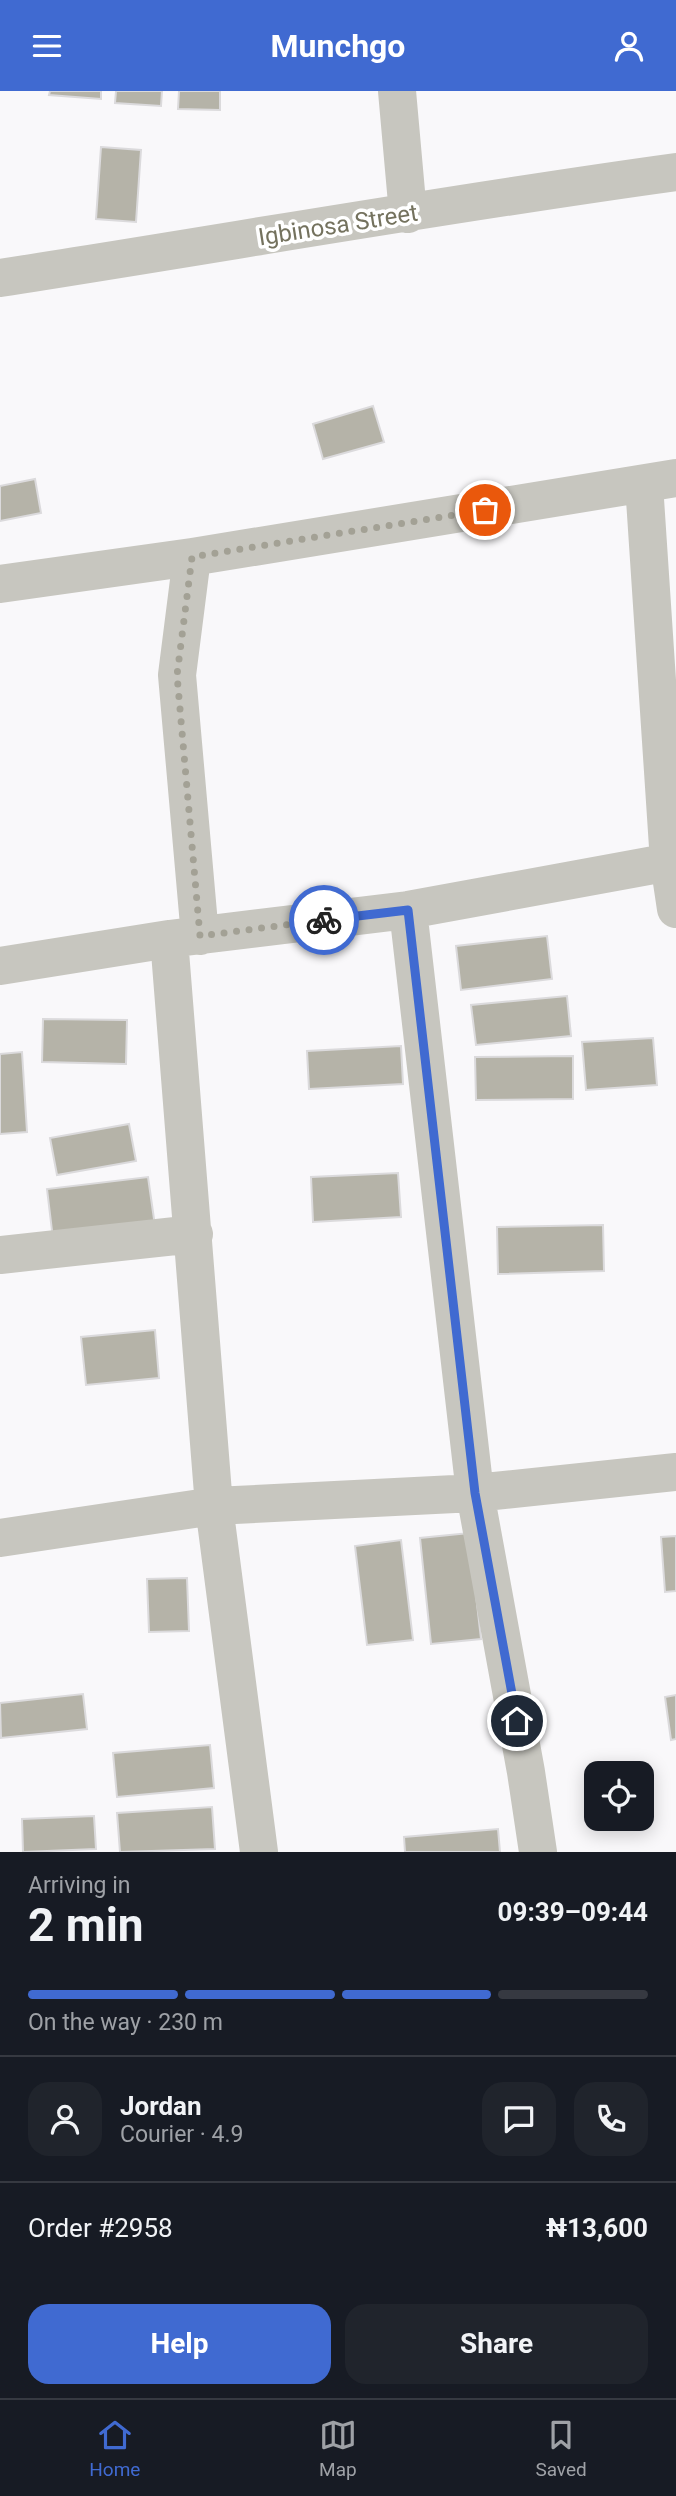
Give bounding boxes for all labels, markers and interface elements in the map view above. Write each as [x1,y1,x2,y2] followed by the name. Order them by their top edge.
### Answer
[28,27,66,65] icon: menu
[271,27,405,65] text: Munchgo
[610,27,648,65] icon: person
[256,199,420,251] street label: Igbinosa Street
[455,480,515,540] pin
[466,491,504,529] icon: bag
[289,885,359,955] courier
[305,901,343,939] icon: bike
[487,1691,547,1751] pin
[498,1702,536,1740] icon: home
[584,1761,654,1831] map controls
[584,1761,654,1831] button: locate
[28,1872,131,1899] text: Arriving in
[498,1897,648,1927] text: 09:39–09:44
[28,1898,144,1952] text: 2 min
[28,2009,223,2036] text: On the way · 230 m
[28,2082,102,2156] button: person
[482,2082,556,2156] button: chat
[574,2082,648,2156] button: phone
[120,2091,202,2121] text: Jordan
[120,2121,243,2148] text: Courier · 4.9
[28,2213,173,2243] text: Order #2958
[546,2213,648,2243] text: ₦13,600
[28,2304,331,2384] button: Help
[345,2304,648,2384] button: Share
[89,2416,140,2481] tab: Home
[319,2416,357,2481] tab: Map
[535,2416,587,2481] tab: Saved

